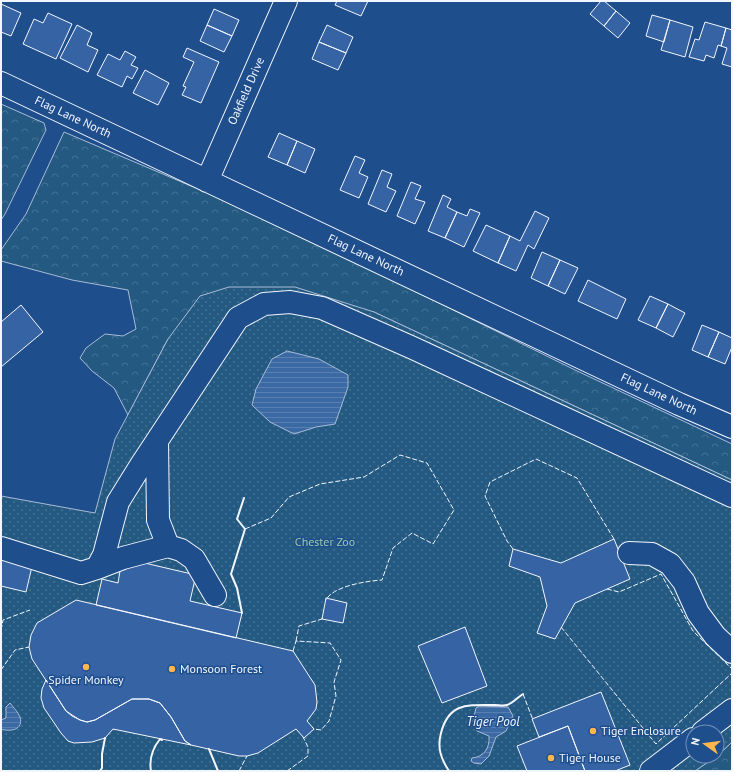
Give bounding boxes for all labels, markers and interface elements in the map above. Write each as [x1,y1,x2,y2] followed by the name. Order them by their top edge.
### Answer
[224,55,267,127] street label: Oakfield Drive
[33,92,114,141] street label: Flag Lane North
[326,230,407,279] street label: Flag Lane North
[619,369,700,418] street label: Flag Lane North
[295,534,355,549] park label: Chester Zoo
[180,661,262,676] place label: Monsoon Forest
[81,662,91,672] marker: Spider Monkey
[167,664,177,674] marker: Monsoon Forest
[48,672,124,687] place label: Spider Monkey
[466,713,520,730] water label: Tiger Pool
[601,723,681,738] place label: Tiger Enclosure
[685,724,725,764] north arrow
[588,726,598,736] marker: Tiger Enclosure
[688,736,703,747] text: N
[559,750,621,765] place label: Tiger House
[546,753,556,763] marker: Tiger House

